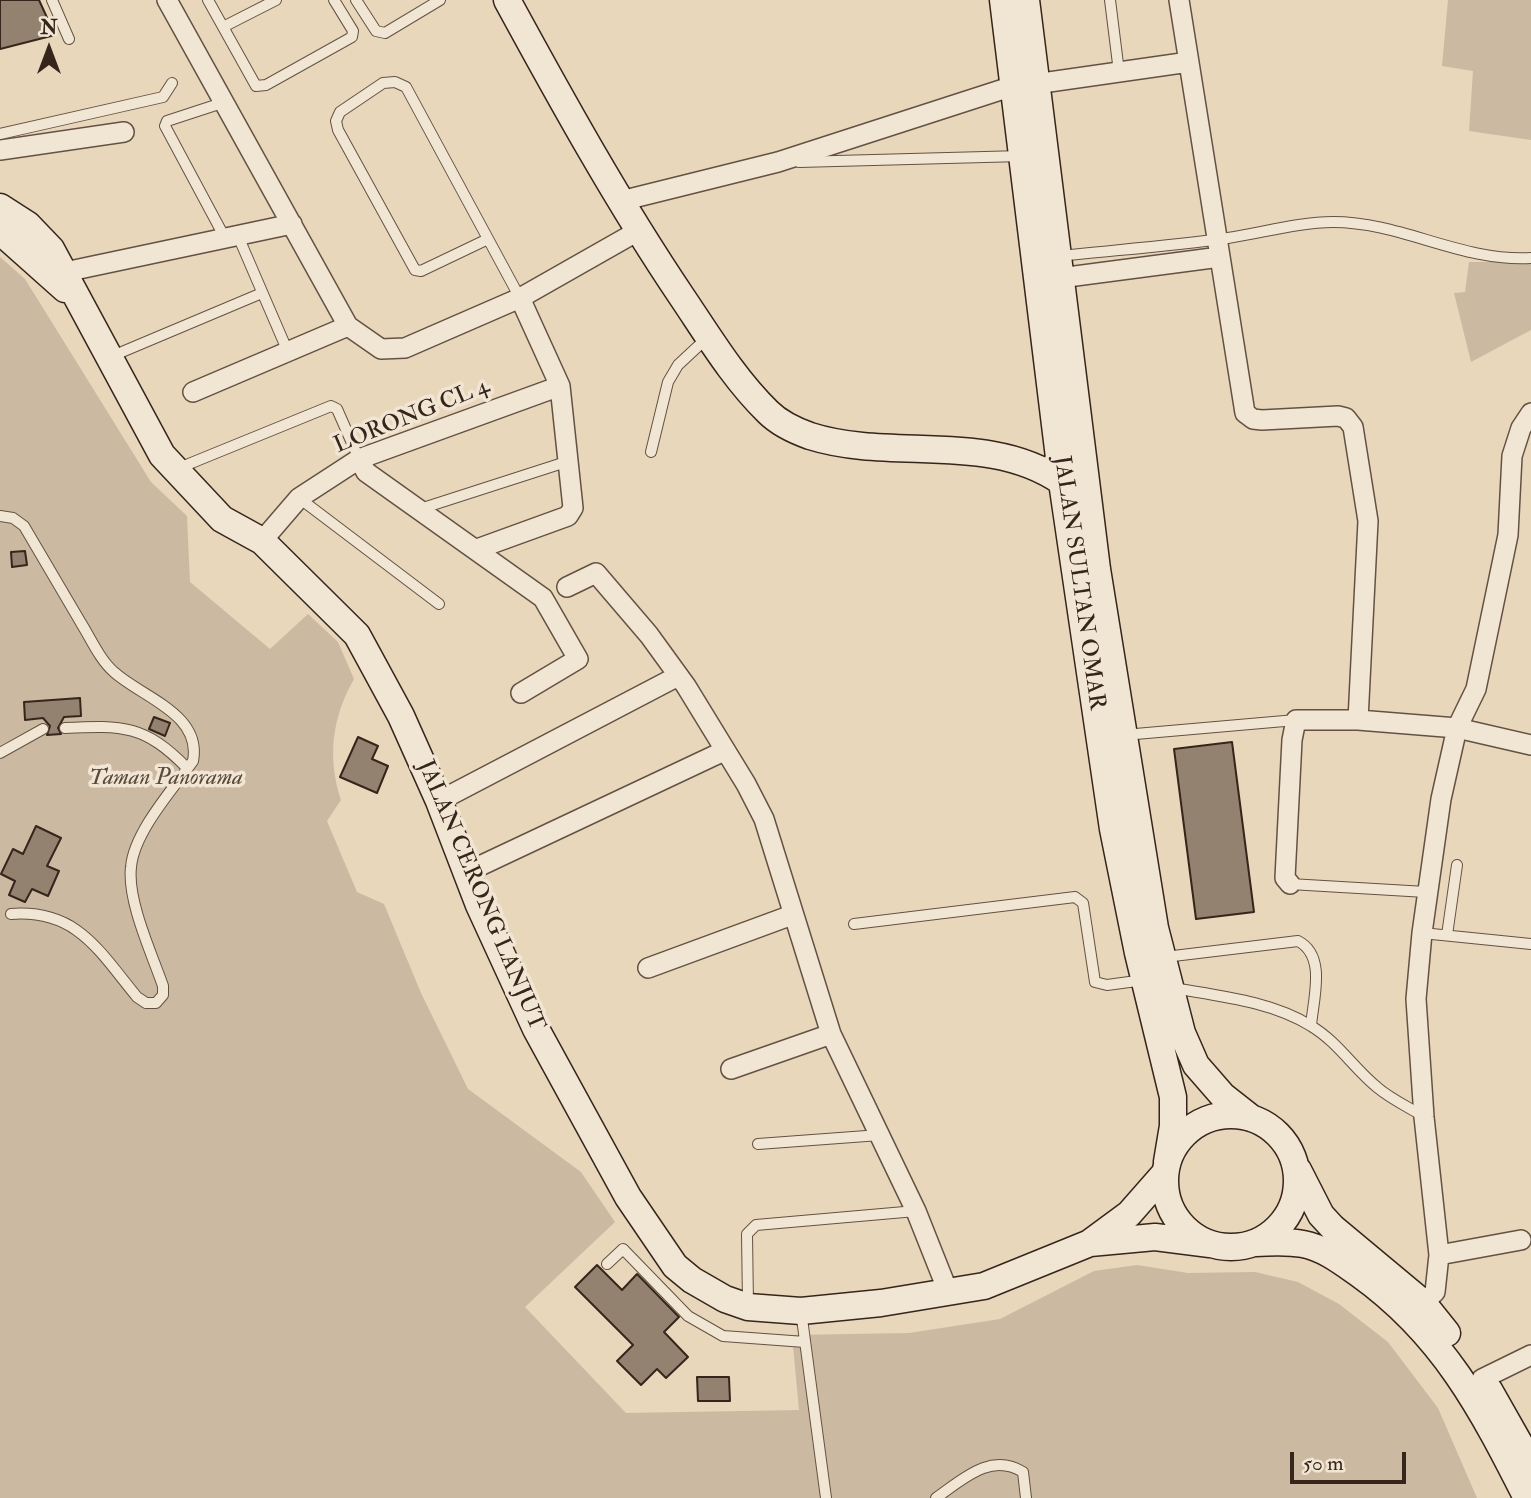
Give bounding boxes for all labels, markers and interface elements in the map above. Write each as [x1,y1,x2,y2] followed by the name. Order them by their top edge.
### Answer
[14,14,84,84] north arrow
[40,16,58,40] text: N
[330,373,494,461] street label: LORONG CL 4
[1046,454,1110,712] street label: JALAN SULTAN OMAR
[410,757,550,1035] street label: JALAN CERONG LANJUT
[89,765,243,793] park label: Taman Panorama
[1293,1438,1408,1482] scale bar
[1303,1450,1344,1477] text: 50 m

